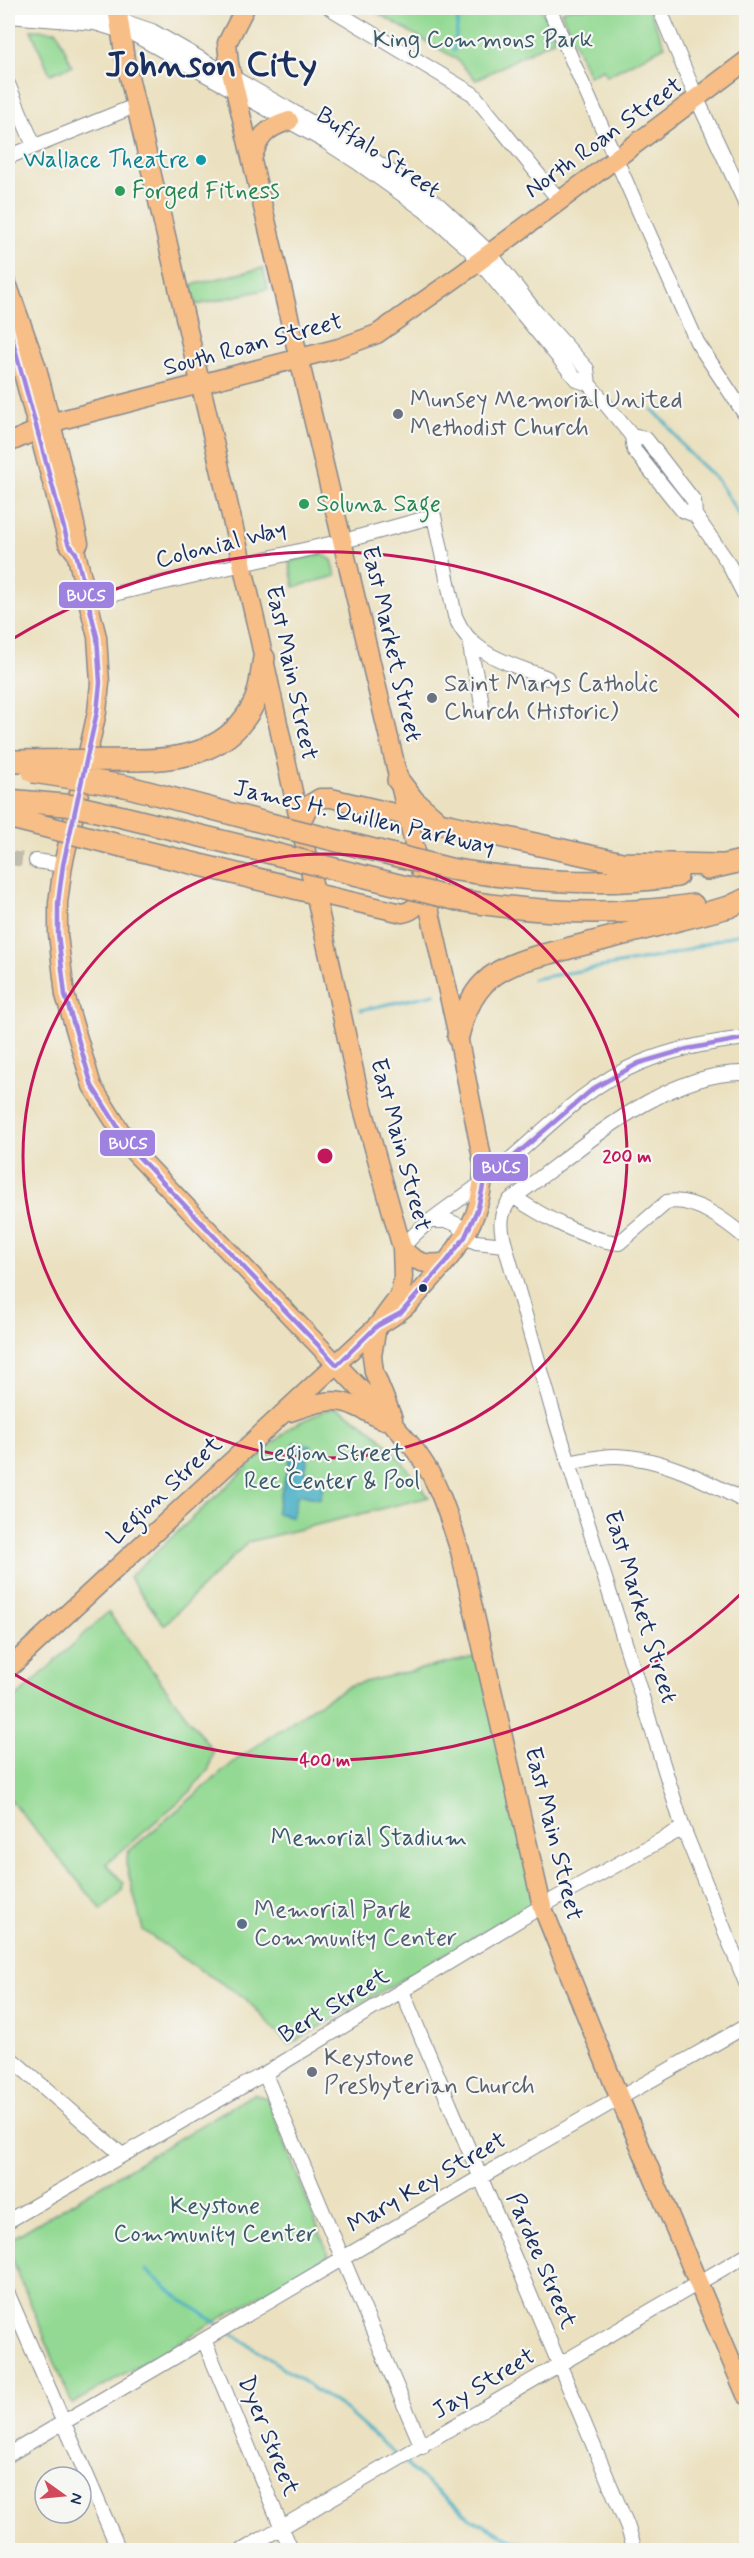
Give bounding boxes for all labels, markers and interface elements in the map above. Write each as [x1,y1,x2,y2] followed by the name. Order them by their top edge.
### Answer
[373,25,593,58] park label: King Commons Park
[105,43,317,90] district label: Johnson City
[519,70,689,206] street label: North Roan Street
[310,100,446,206] street label: Buffalo Street
[23,145,189,176] place label: Wallace Theatre
[194,153,208,167] marker: Wallace Theatre
[132,176,280,209] place label: Forged Fitness
[113,184,127,198] marker: Forged Fitness
[160,306,346,384] street label: South Roan Street
[410,385,683,444] place label: Munsey Memorial United Methodist Church
[391,407,405,421] marker: Munsey Memorial United Methodist Church
[316,489,441,523] place label: Soluna Sage
[297,497,311,511] marker: Soluna Sage
[152,514,290,576] street label: Colonial Way
[353,543,429,745] street label: East Market Street
[58,581,115,609] line badge: BUCS
[257,583,325,763] street label: East Main Street
[67,586,105,607] text: BUCS
[444,669,659,728] place label: Saint Marys Catholic Church (Historic)
[425,691,439,705] marker: Saint Marys Catholic Church (Historic)
[230,773,498,863] street label: James H. Quillen Parkway
[362,1055,438,1235] street label: East Main Street
[99,1129,156,1157] line badge: BUCS
[109,1134,147,1155] text: BUCS
[602,1145,652,1169] text: 200 m
[315,1146,335,1166] centre of rings
[472,1153,529,1182] line badge: BUCS
[482,1158,520,1179] text: BUCS
[417,1282,429,1294] unlabelled marker
[101,1430,231,1555] street label: Legion Street
[244,1438,420,1497] park label: Legion Street Rec Center & Pool
[596,1507,684,1707] street label: East Market Street
[516,1744,590,1924] street label: East Main Street
[300,1749,350,1773] text: 400 m
[271,1823,467,1854] park label: Memorial Stadium
[254,1895,457,1954] place label: Memorial Park Community Center
[235,1917,249,1931] marker: Memorial Park Community Center
[273,1961,395,2051] street label: Bert Street
[324,2043,535,2102] place label: Keystone Presbyterian Church
[305,2065,319,2079] marker: Keystone Presbyterian Church
[342,2125,512,2241] street label: Mary Key Street
[498,2188,584,2334] street label: Pardee Street
[113,2191,317,2250] park label: Keystone Community Center
[427,2341,541,2427] street label: Jay Street
[230,2371,306,2501] street label: Dyer Street
[33,2465,93,2525] north arrow
[65,2491,88,2506] text: N

